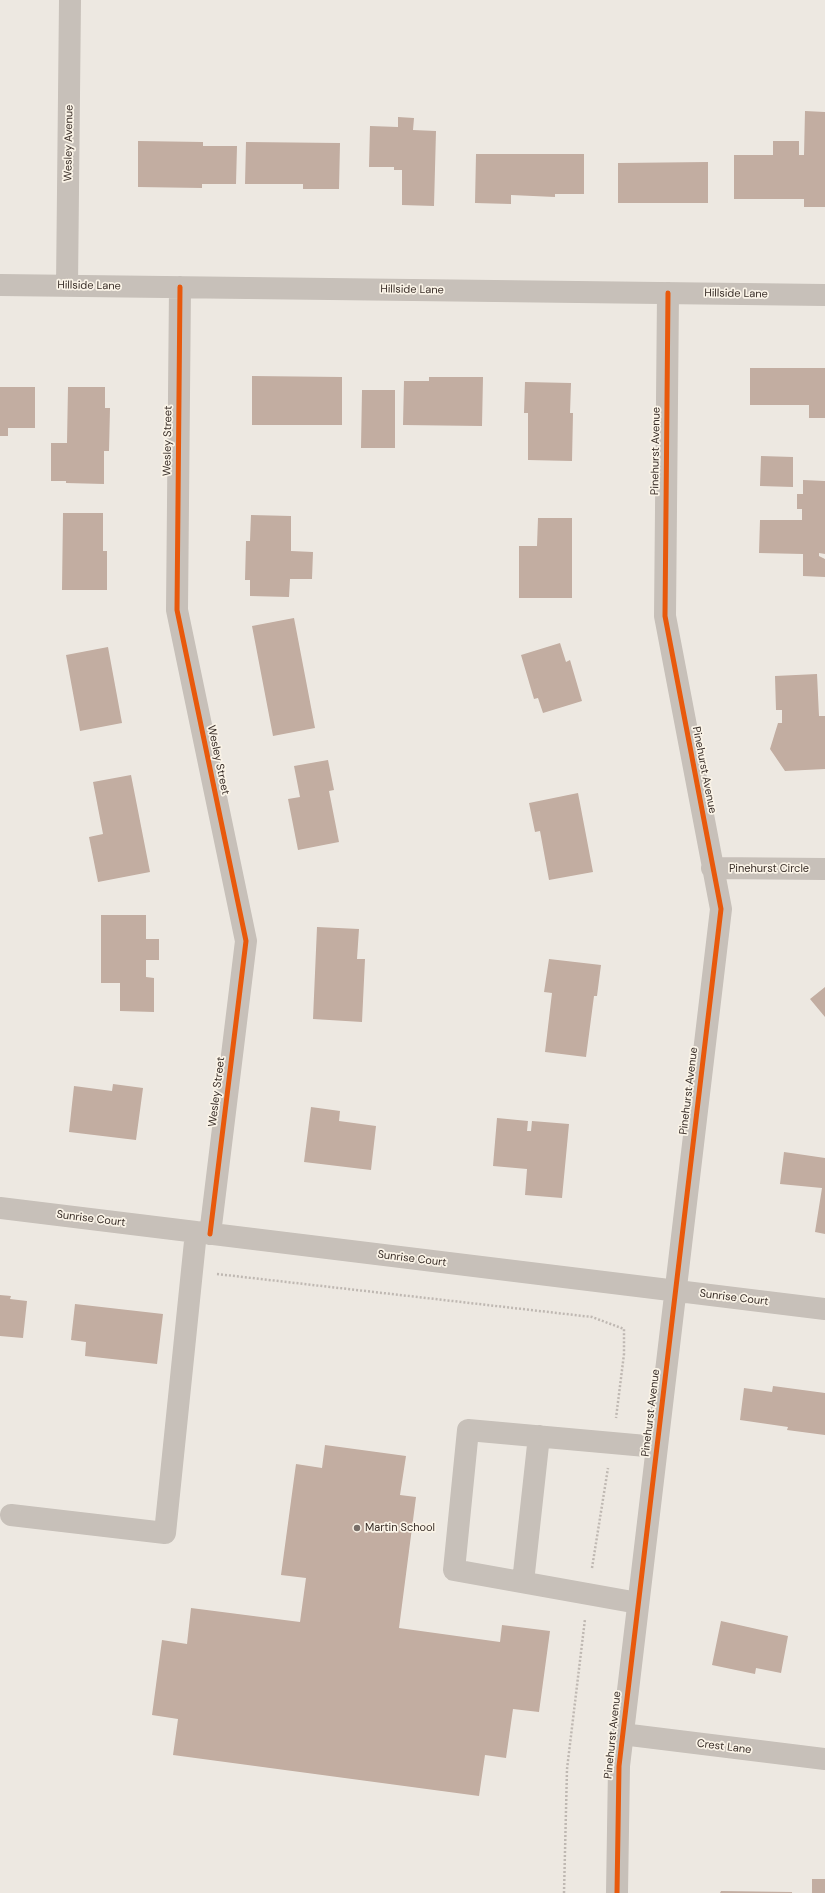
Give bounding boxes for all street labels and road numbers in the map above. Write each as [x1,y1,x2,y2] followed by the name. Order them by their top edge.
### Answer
[62,105,76,181] street label: Wesley Avenue
[57,279,121,293] street label: Hillside Lane
[380,283,444,297] street label: Hillside Lane
[704,287,768,301] street label: Hillside Lane
[161,406,175,476] street label: Wesley Street
[649,407,663,495] street label: Pinehurst Avenue
[204,724,232,796] street label: Wesley Street
[689,725,719,815] street label: Pinehurst Avenue
[729,862,809,876] street label: Pinehurst Circle
[677,1046,701,1136] street label: Pinehurst Avenue
[206,1056,228,1128] street label: Wesley Street
[56,1208,126,1230] street label: Sunrise Court
[377,1248,447,1270] street label: Sunrise Court
[699,1287,769,1309] street label: Sunrise Court
[639,1368,663,1458] street label: Pinehurst Avenue
[602,1690,624,1780] street label: Pinehurst Avenue
[696,1737,752,1757] street label: Crest Lane

